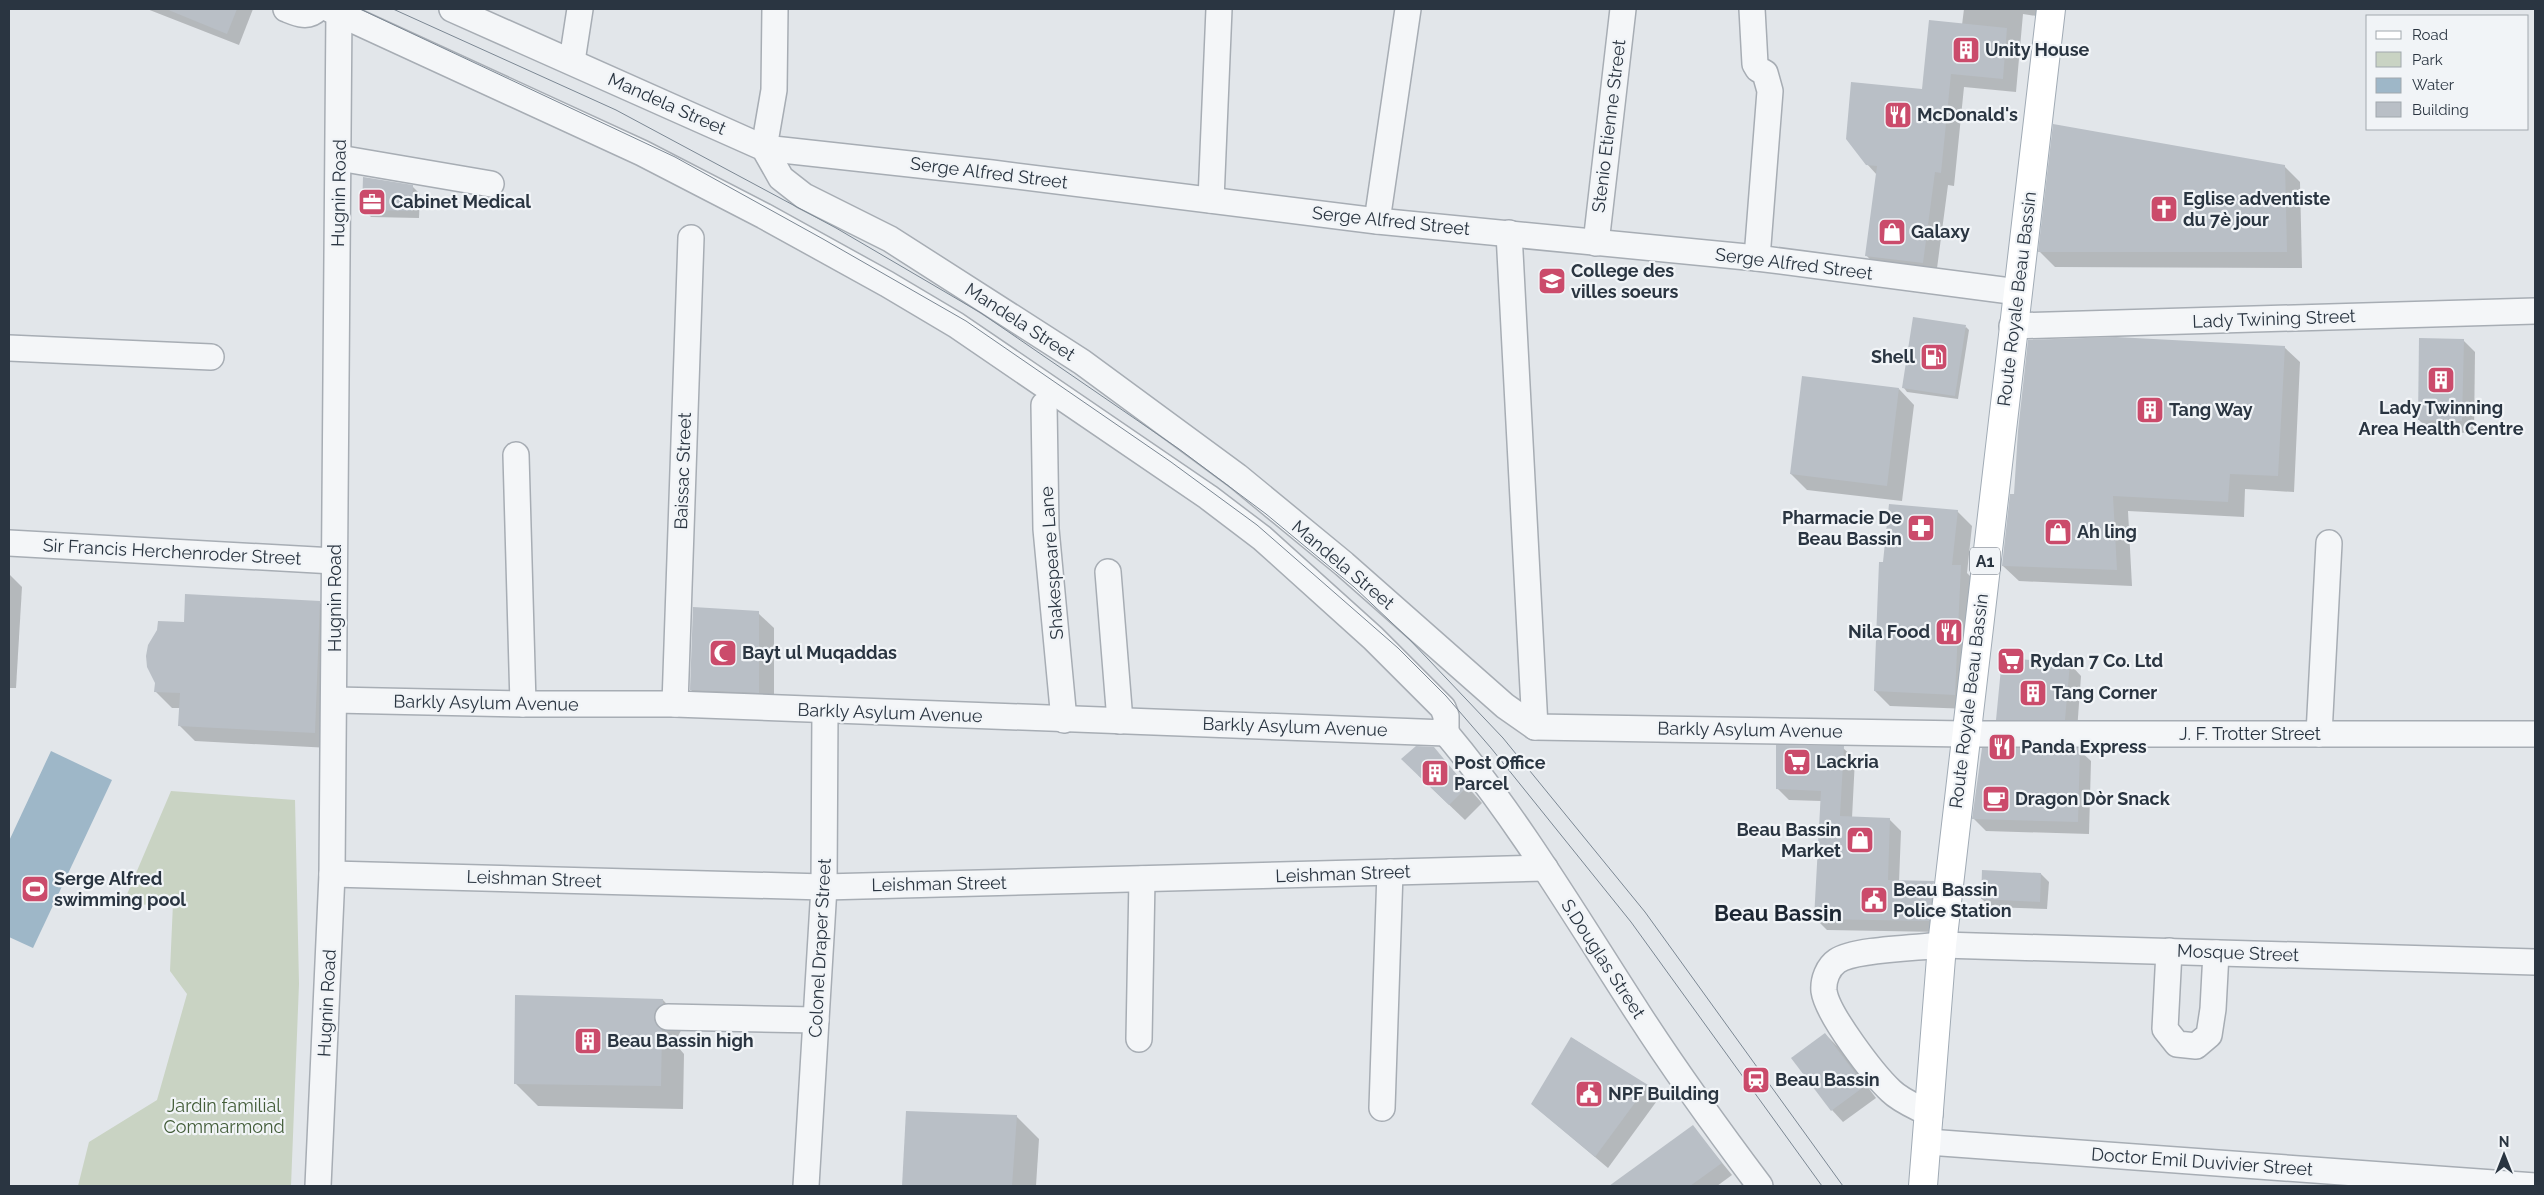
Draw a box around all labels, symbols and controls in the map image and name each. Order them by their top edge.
legend [2366,15,2529,130]
text: Road [2412,26,2448,44]
building icon: Unity House [1951,35,1981,65]
street label: Stenio Etienne Street [1587,38,1630,214]
place label: Unity House [1985,39,2090,60]
text: Park [2412,51,2443,69]
street label: Mandela Street [605,68,729,139]
text: Water [2412,76,2455,94]
restaurant icon: McDonald's [1883,100,1913,130]
text: Building [2412,101,2469,119]
place label: McDonald's [1917,104,2018,125]
street label: Hugnin Road [327,139,350,247]
street label: Serge Alfred Street [909,152,1069,193]
office icon: Cabinet Medical [357,187,387,217]
place label: Eglise adventiste du 7è jour [2183,188,2331,230]
street label: Route Royale Beau Bassin [1993,190,2040,408]
place label: Cabinet Medical [391,191,531,212]
church icon: Eglise adventiste du 7è jour [2149,194,2179,224]
street label: Serge Alfred Street [1311,202,1471,239]
shop icon: Galaxy [1877,217,1907,247]
place label: Galaxy [1911,221,1970,242]
street label: Serge Alfred Street [1714,243,1874,284]
place label: College des villes soeurs [1571,260,1679,302]
school or university icon: College des villes soeurs [1537,266,1567,296]
street label: Mandela Street [961,278,1079,365]
street label: Lady Twining Street [2192,305,2356,332]
fuel station icon: Shell [1919,342,1949,372]
place label: Shell [1871,346,1915,367]
building icon: Lady Twinning Area Health Centre [2426,365,2456,395]
building icon: Tang Way [2135,395,2165,425]
place label: Lady Twinning Area Health Centre [2359,397,2524,439]
place label: Tang Way [2169,399,2253,420]
street label: Baissac Street [670,412,695,530]
street label: Shakespeare Lane [1036,485,1067,640]
place label: Pharmacie De Beau Bassin [1782,507,1902,549]
pharmacy icon: Pharmacie De Beau Bassin [1906,513,1936,543]
street label: Mandela Street [1288,516,1399,613]
shop icon: Ah ling [2043,517,2073,547]
place label: Ah ling [2077,521,2137,542]
street label: Sir Francis Herchenroder Street [42,534,302,569]
street label: Hugnin Road [324,544,345,652]
road number: A1 [1970,548,2000,574]
street label: Route Royale Beau Bassin [1945,592,1992,810]
restaurant icon: Nila Food [1934,617,1964,647]
place label: Nila Food [1848,621,1930,642]
mosque icon: Bayt ul Muqaddas [708,638,738,668]
place label: Bayt ul Muqaddas [742,642,897,663]
supermarket icon: Rydan 7 Co. Ltd [1996,646,2026,676]
place label: Rydan 7 Co. Ltd [2030,650,2163,671]
building icon: Tang Corner [2018,678,2048,708]
place label: Tang Corner [2052,682,2157,703]
street label: Barkly Asylum Avenue [393,690,579,715]
street label: Barkly Asylum Avenue [797,699,983,726]
street label: Barkly Asylum Avenue [1202,713,1388,740]
street label: Barkly Asylum Avenue [1657,717,1843,742]
street label: J. F. Trotter Street [2179,723,2321,744]
restaurant icon: Panda Express [1987,732,2017,762]
place label: Panda Express [2021,736,2147,757]
supermarket icon: Lackria [1782,747,1812,777]
place label: Lackria [1816,751,1879,772]
place label: Post Office Parcel [1454,752,1546,794]
building icon: Post Office Parcel [1420,758,1450,788]
cafe icon: Dragon Dòr Snack [1981,784,2011,814]
place label: Dragon Dòr Snack [2015,788,2171,809]
place label: Beau Bassin Market [1736,819,1841,861]
shop icon: Beau Bassin Market [1845,825,1875,855]
street label: Colonel Draper Street [804,858,835,1038]
street label: Leishman Street [1275,861,1411,886]
street label: Leishman Street [466,866,602,891]
place label: Serge Alfred swimming pool [54,868,186,910]
street label: Leishman Street [871,872,1007,895]
sports icon: Serge Alfred swimming pool [20,874,50,904]
place label: Beau Bassin Police Station [1893,879,2012,921]
public building icon: Beau Bassin Police Station [1859,885,1889,915]
street label: S.Douglas Street [1557,895,1650,1022]
district label: Beau Bassin [1714,900,1842,926]
street label: Mosque Street [2177,940,2299,965]
street label: Hugnin Road [313,949,340,1057]
building icon: Beau Bassin high [573,1026,603,1056]
place label: Beau Bassin high [607,1030,754,1051]
station icon: Beau Bassin [1741,1065,1771,1095]
place label: Beau Bassin [1775,1069,1880,1090]
public building icon: NPF Building [1574,1079,1604,1109]
place label: NPF Building [1608,1083,1719,1104]
park label: Jardin familial Commarmond [163,1095,285,1137]
north arrow [2479,1130,2529,1180]
text: N [2499,1134,2509,1150]
street label: Doctor Emil Duvivier Street [2090,1143,2314,1180]

